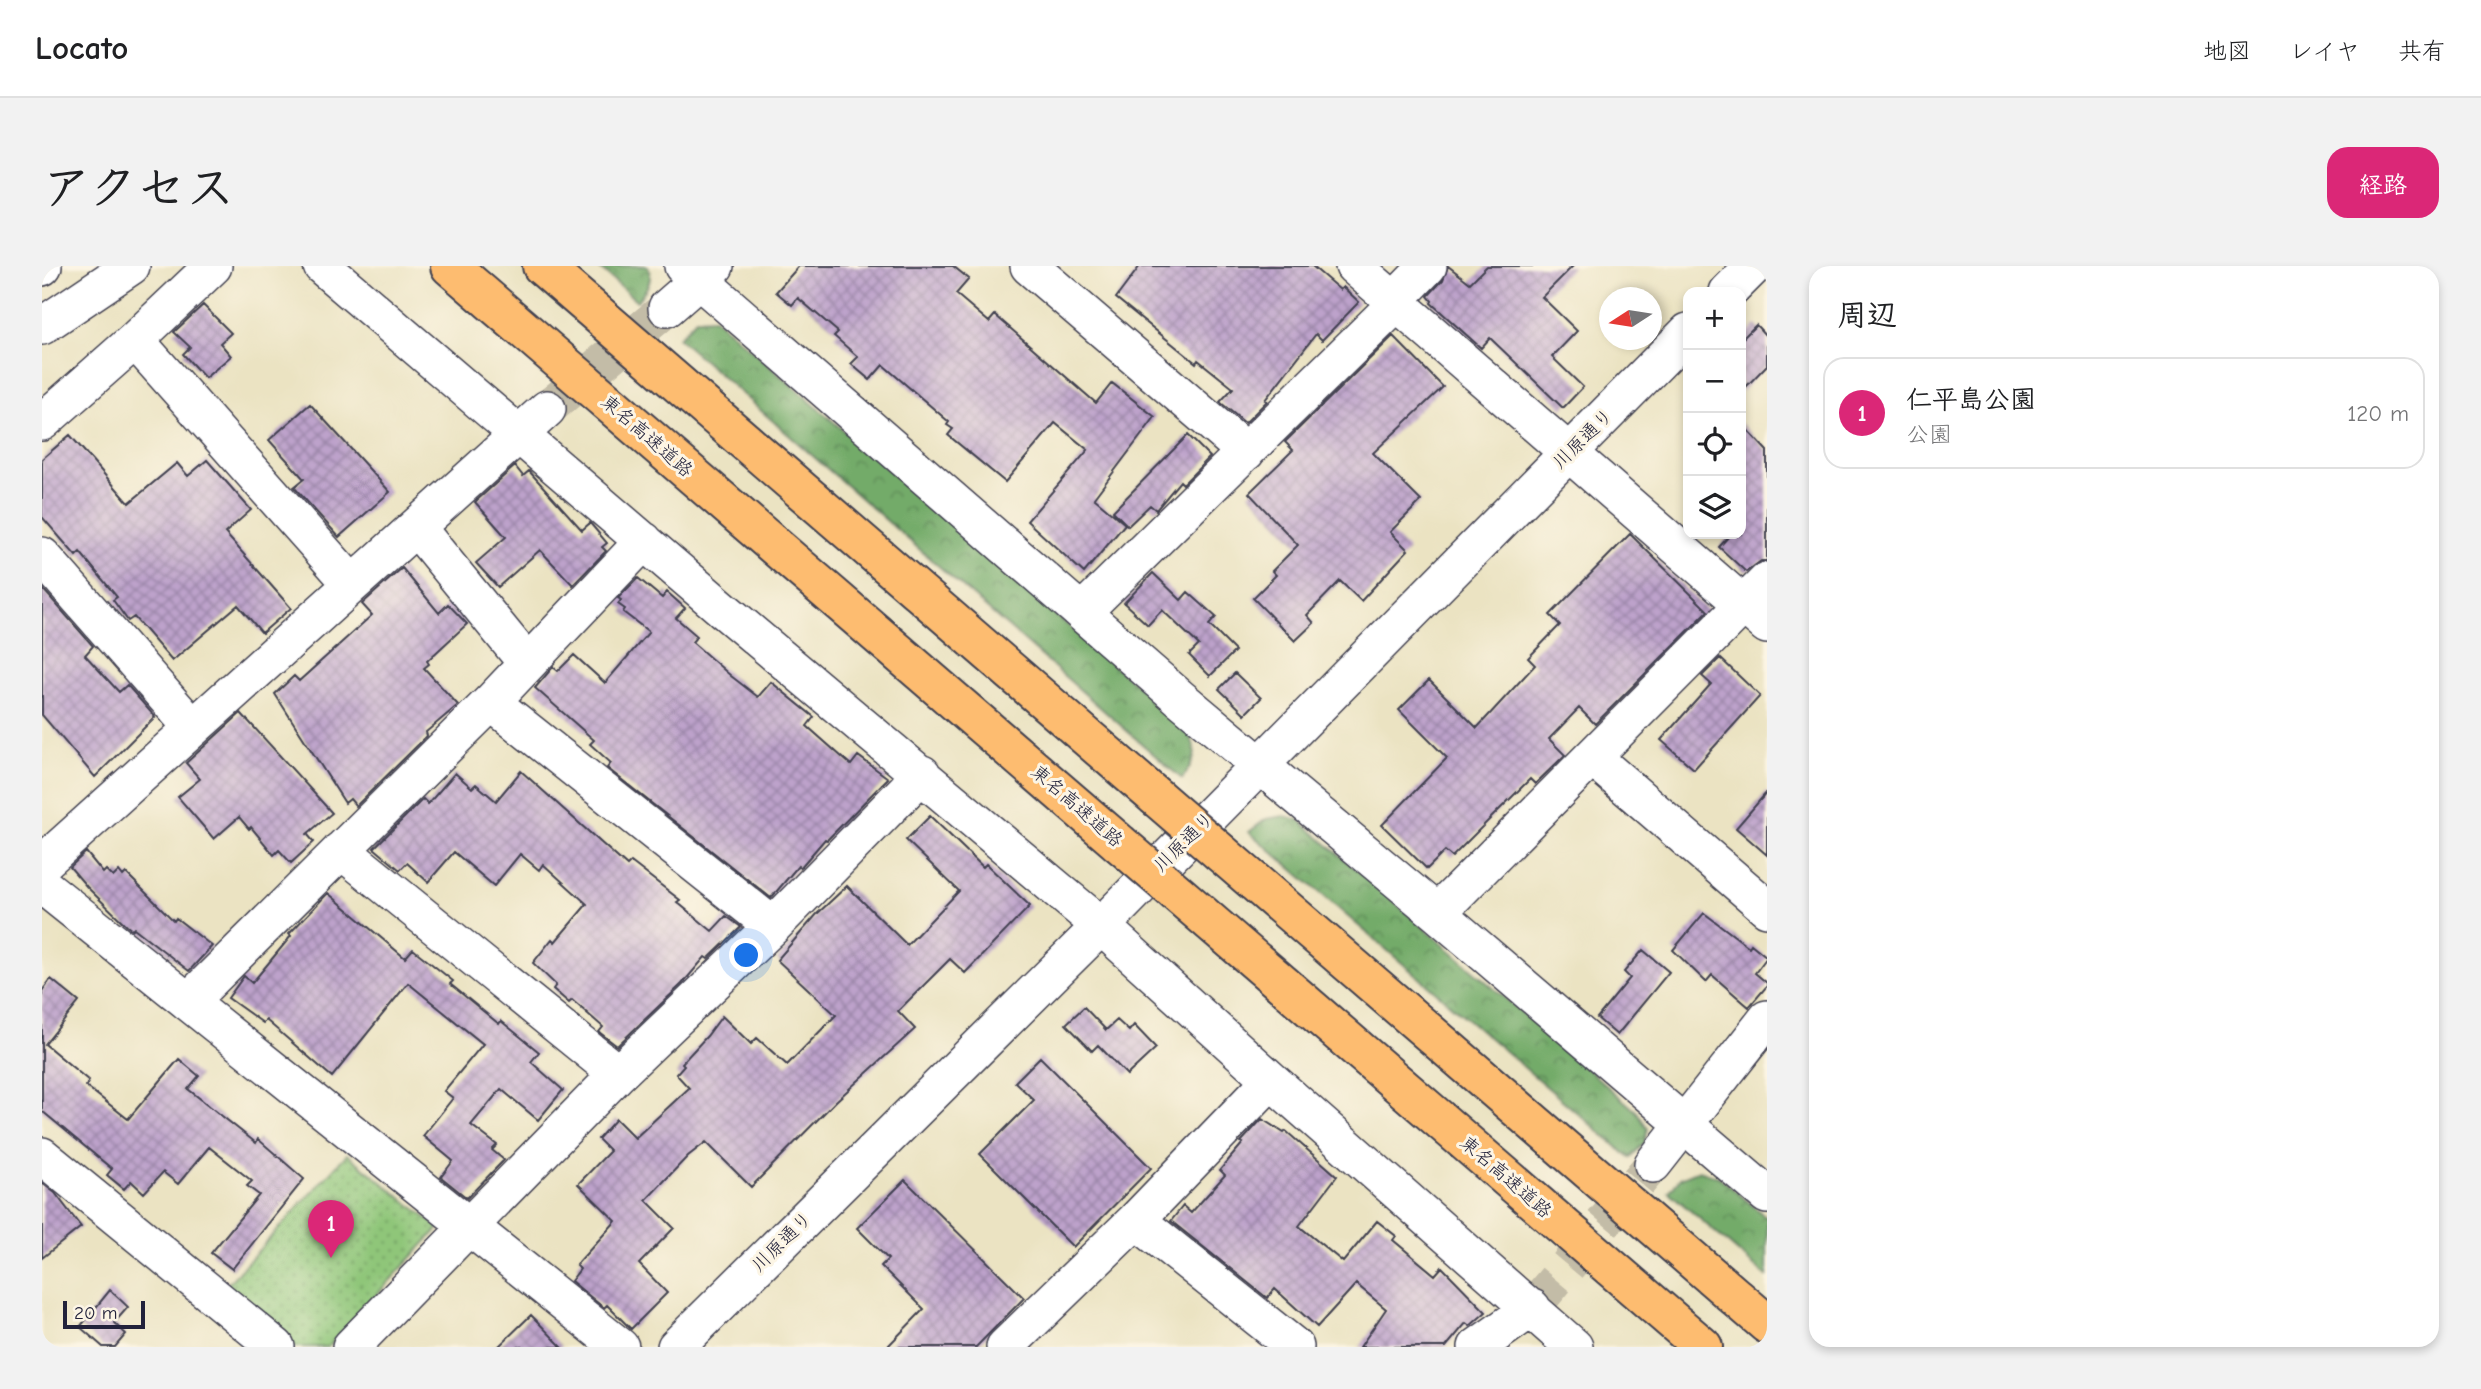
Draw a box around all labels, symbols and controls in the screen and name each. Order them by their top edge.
text: Locato [35,29,128,67]
text: 地図 [2203,37,2251,65]
text: レイヤ [2289,37,2360,65]
text: 共有 [2398,37,2446,65]
button: 経路 [2327,147,2439,218]
text: アクセス [42,160,235,216]
north arrow [1599,287,1662,350]
map controls [1683,287,1746,539]
button: + [1683,287,1746,350]
text: 周辺 [1837,298,1897,333]
button: − [1683,350,1746,413]
text: 仁平島公園 [1906,385,2036,415]
street label: 東名高速道路 [597,390,697,482]
text: 1 [1857,400,1867,427]
text: 120 m [2347,400,2409,427]
street label: 川原通り [1548,404,1618,474]
button: locate [1683,413,1746,476]
text: 公園 [1906,421,1952,448]
button: layers [1683,476,1746,539]
street label: 東名高速道路 [1027,760,1127,852]
street label: 川原通り [1149,807,1219,877]
your location [729,938,763,972]
street label: 東名高速道路 [1456,1131,1556,1223]
pin: 1 [308,1200,354,1258]
street label: 川原通り [747,1207,817,1277]
scale bar [63,1298,145,1330]
text: 20 m [74,1302,118,1324]

